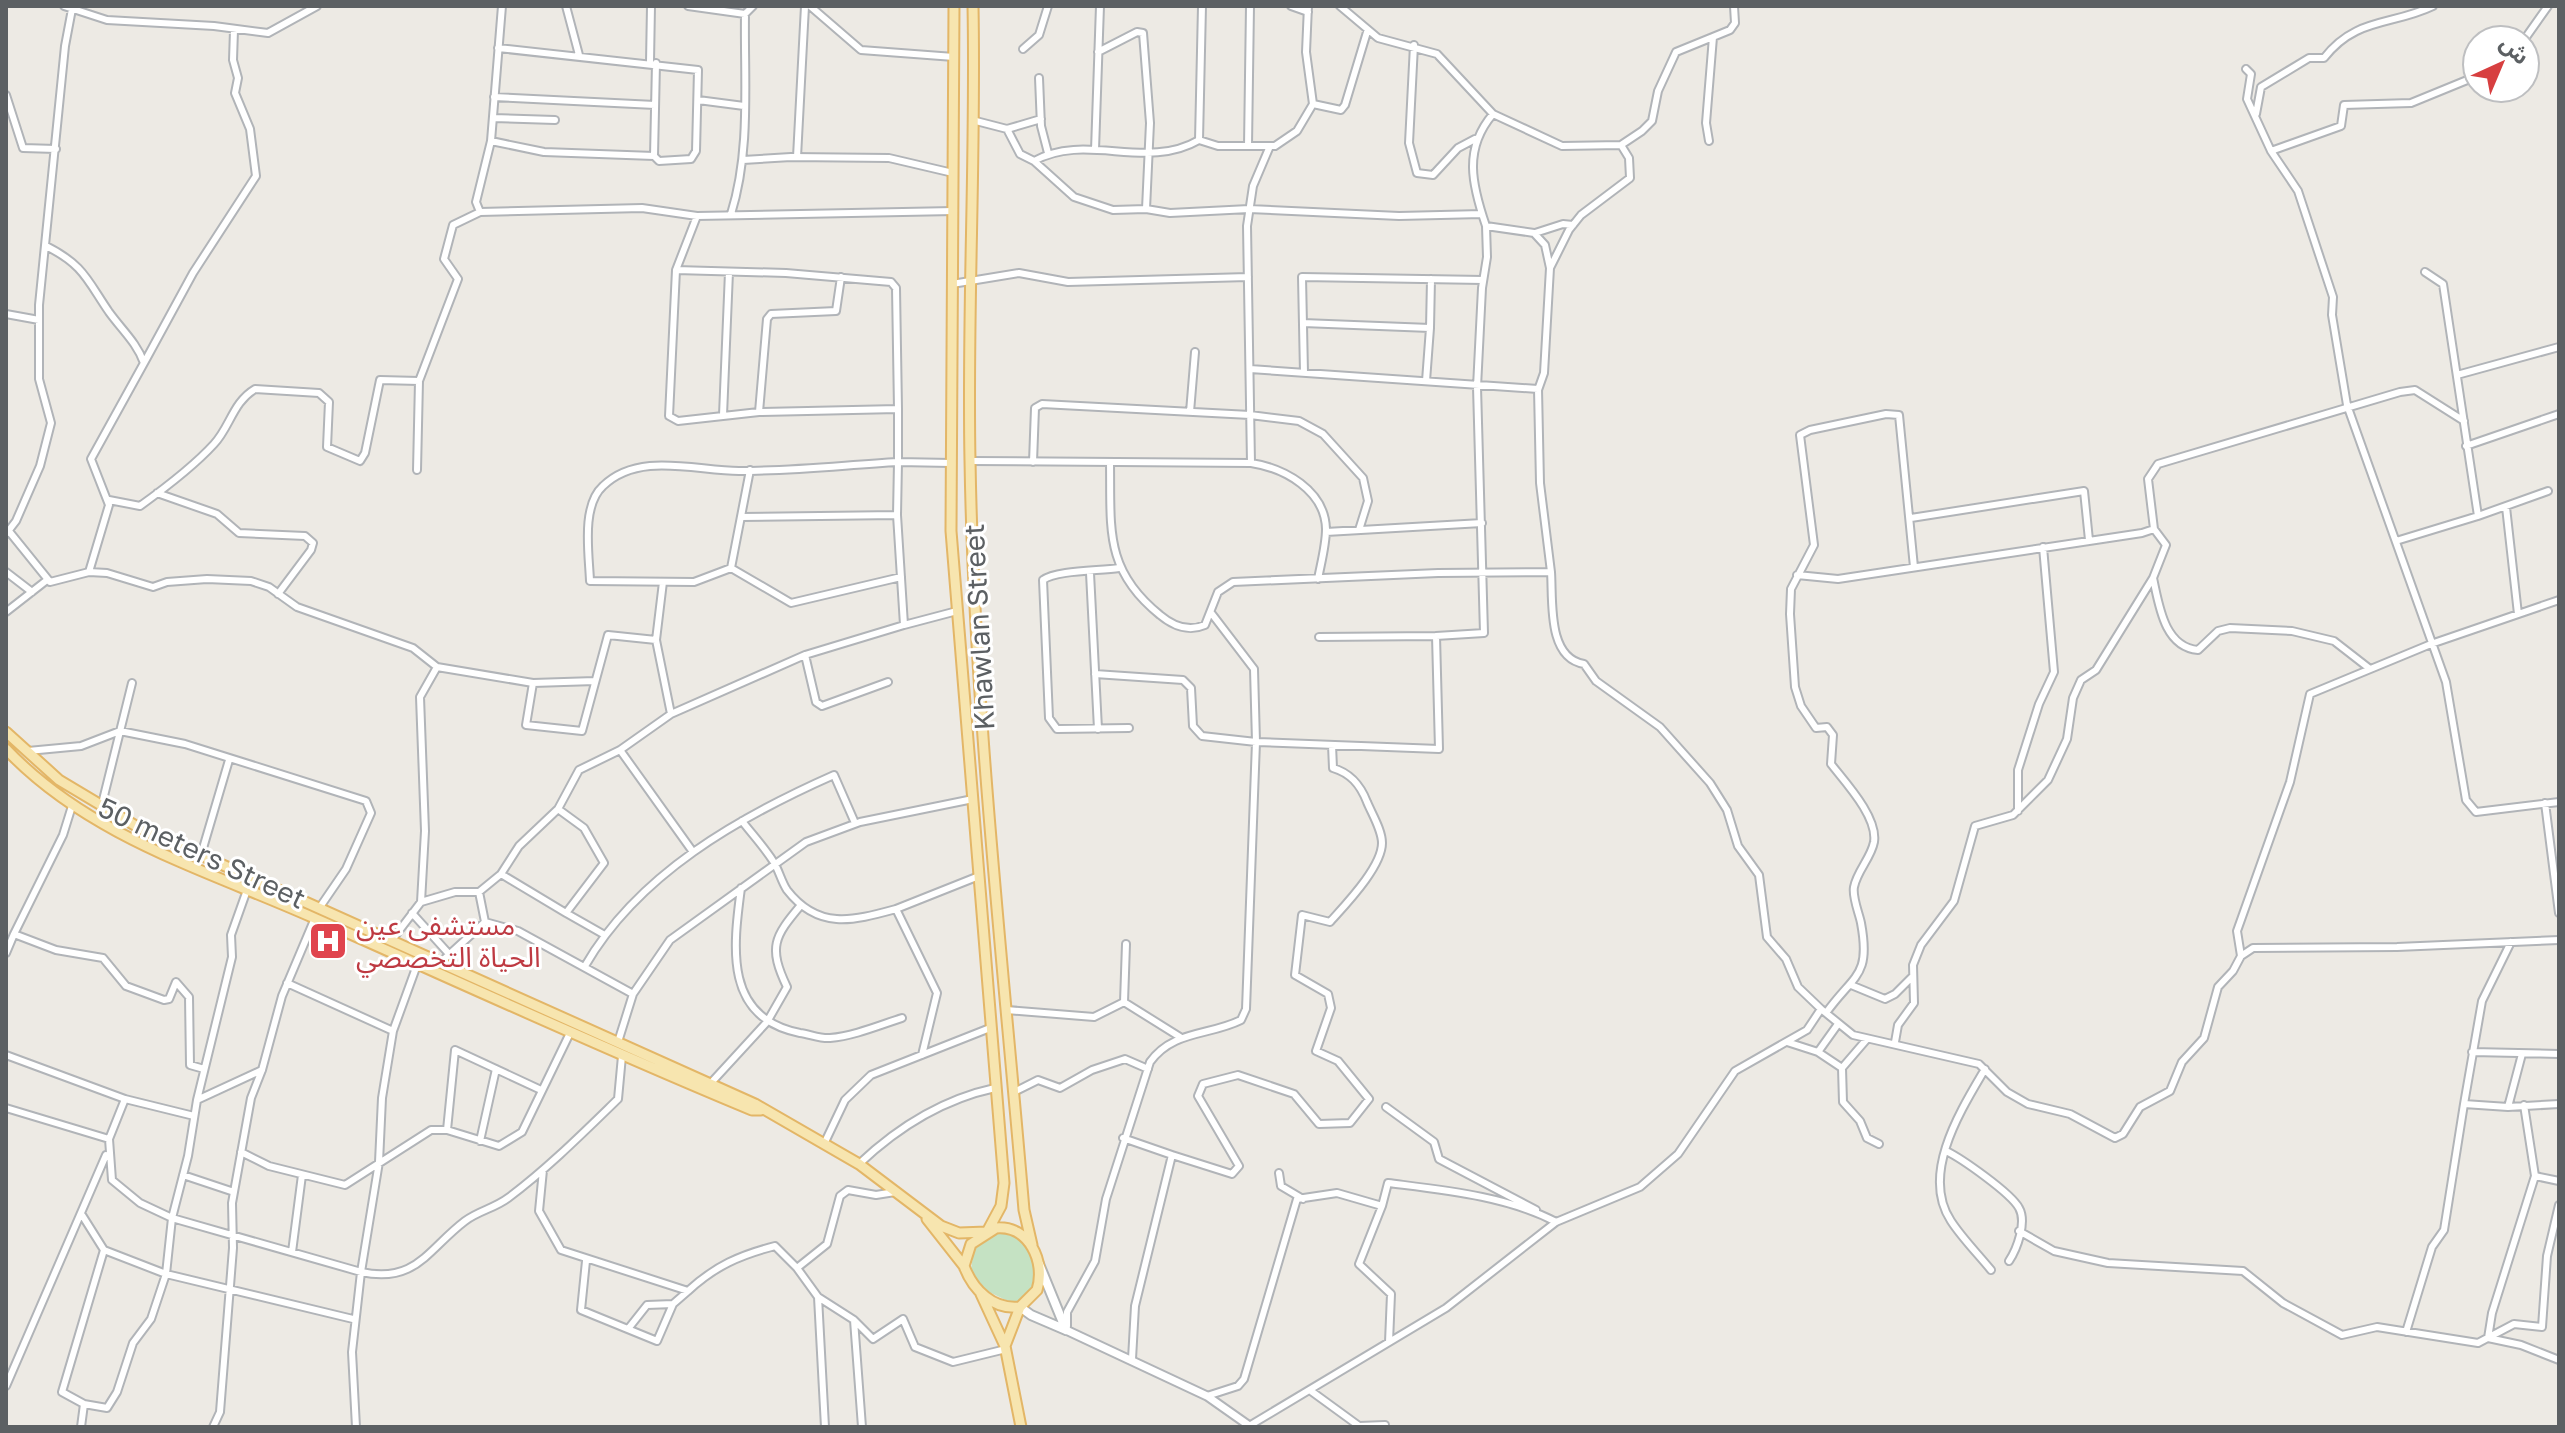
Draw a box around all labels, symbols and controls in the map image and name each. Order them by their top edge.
north arrow [2461,24,2541,104]
text: ش [2495,29,2535,69]
street label: Khawlan Street [957,523,1000,731]
street label: 50 meters Street [93,790,311,915]
place label: مستشفى عين الحياة التخصصي [356,908,541,978]
hospital icon: مستشفى عين الحياة التخصصي [307,920,349,962]

